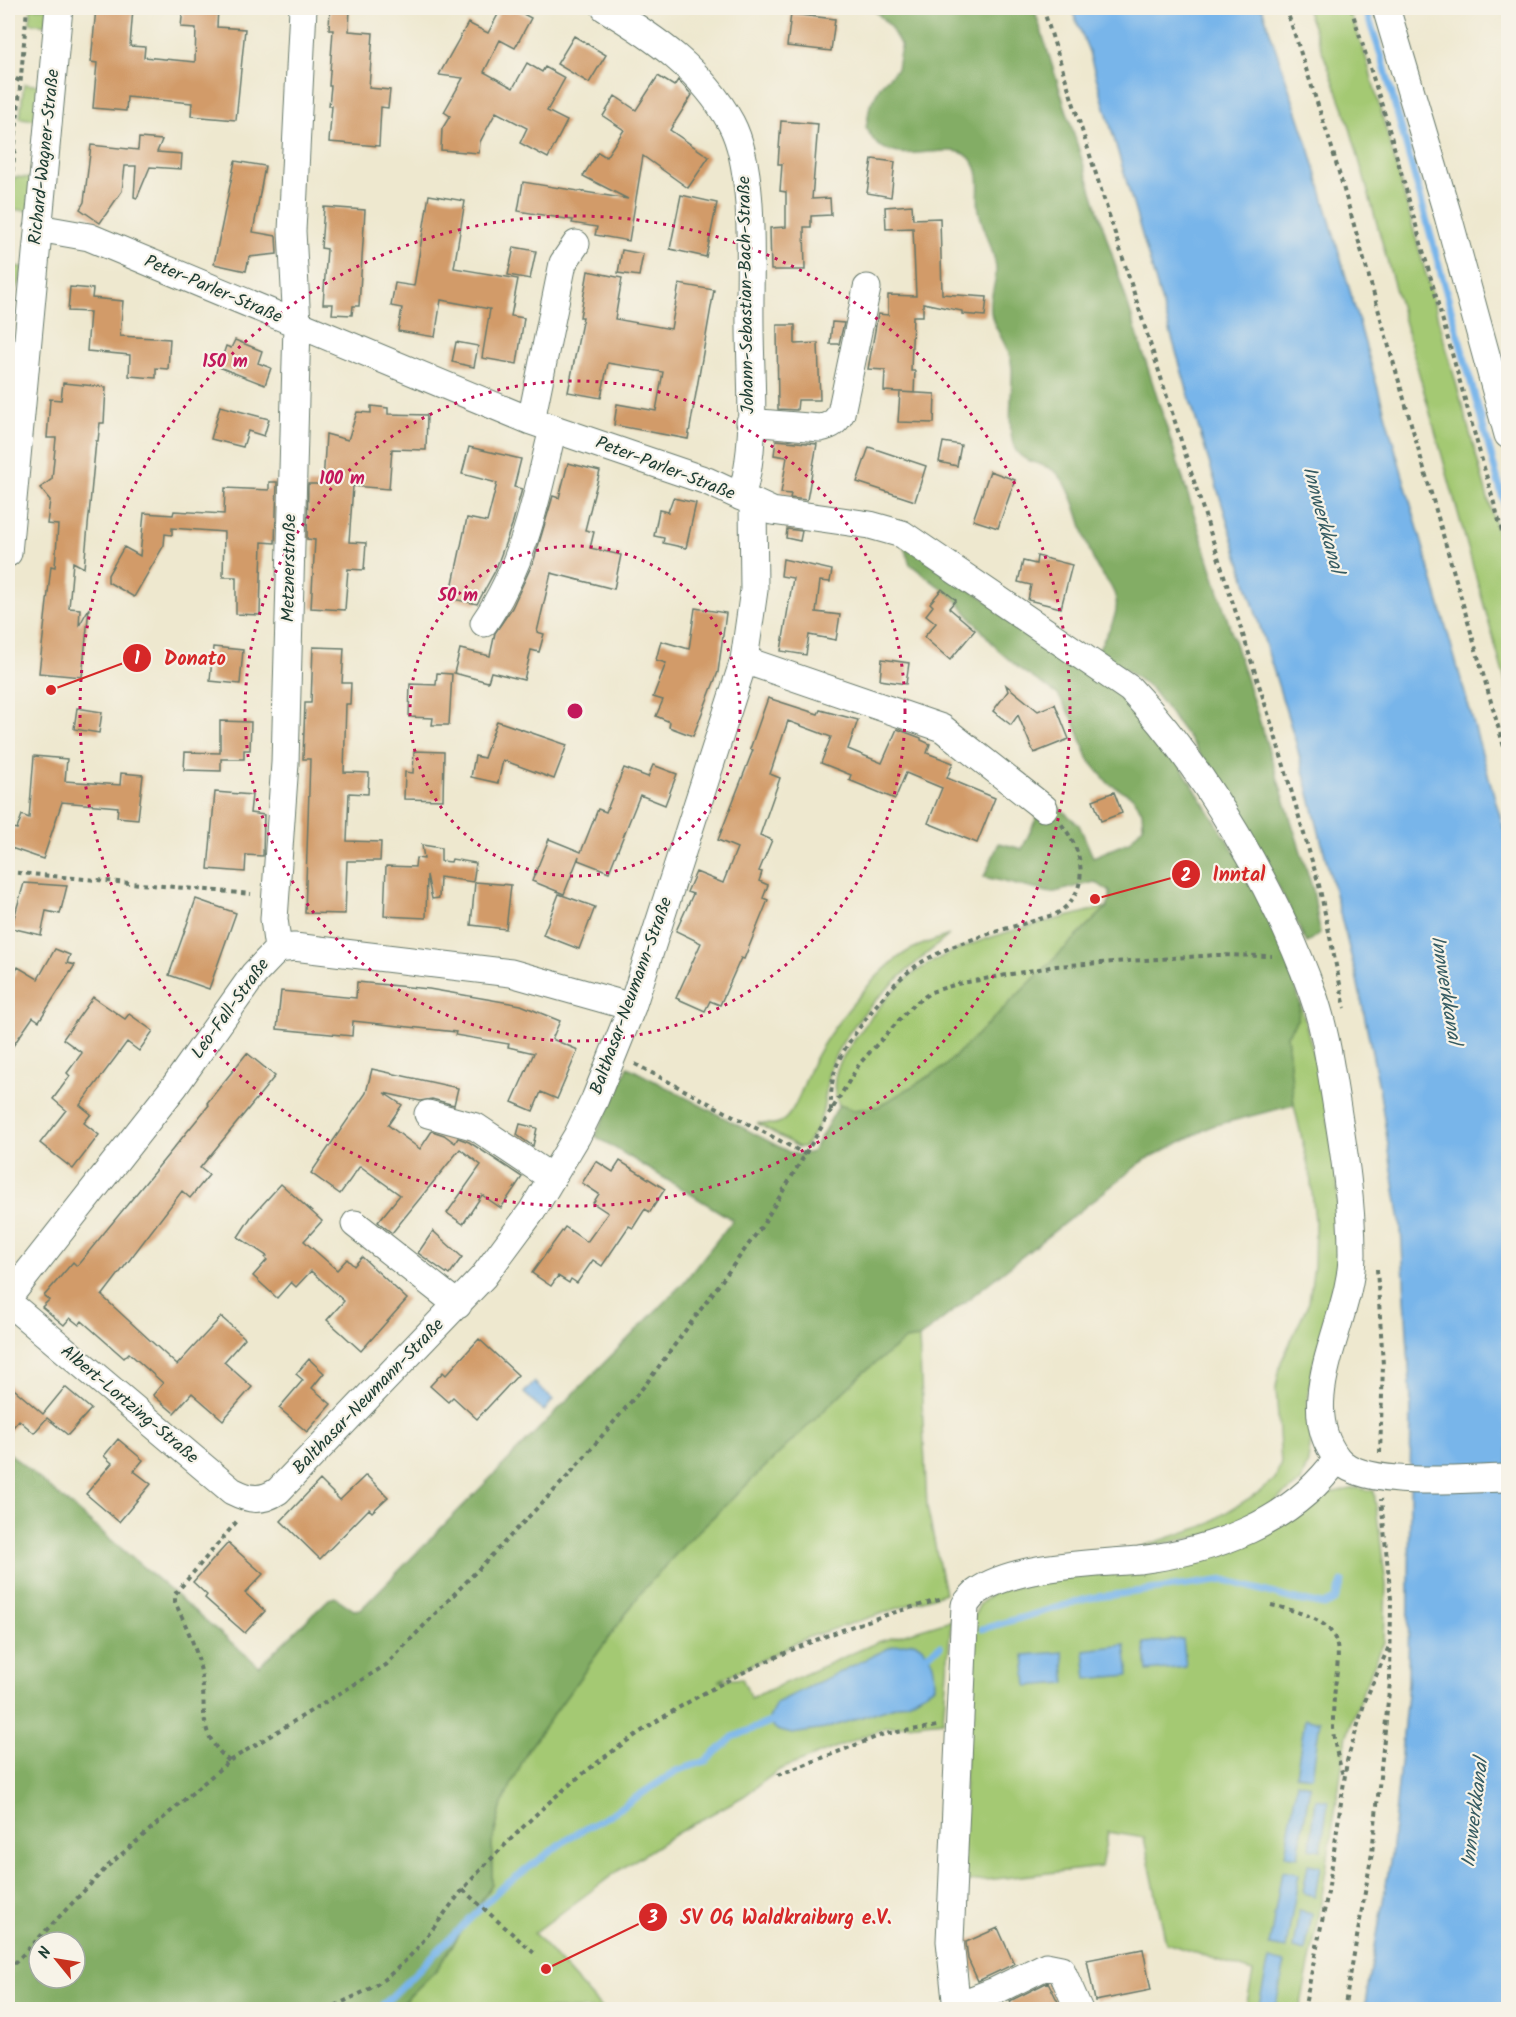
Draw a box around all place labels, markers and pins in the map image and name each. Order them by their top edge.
callout: Donato [122,639,238,677]
centre of rings [565,701,585,721]
callout: Inntal [1171,855,1278,893]
callout: SV OG Waldkraiburg e.V. [638,1898,904,1936]

